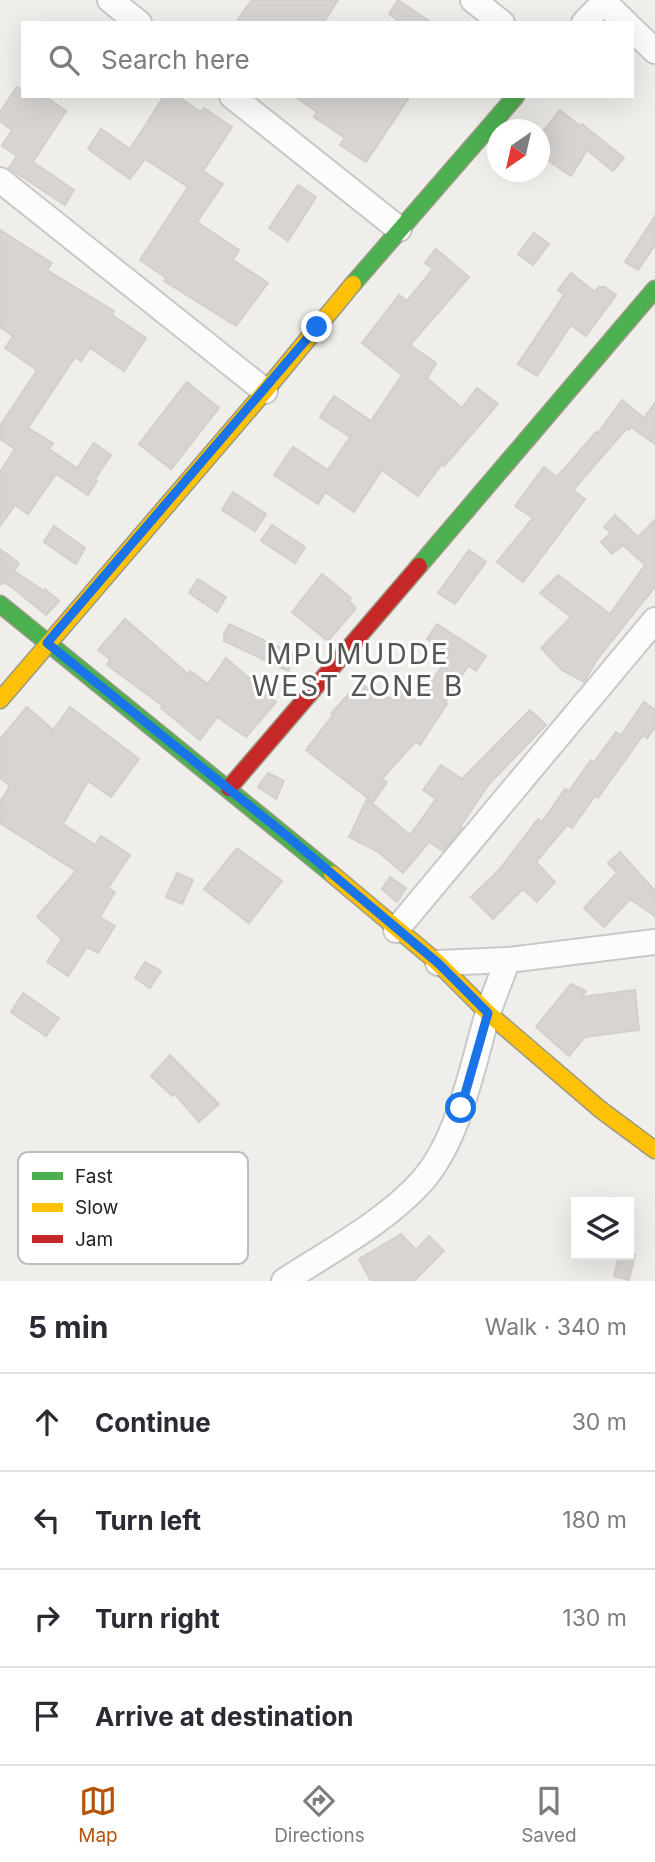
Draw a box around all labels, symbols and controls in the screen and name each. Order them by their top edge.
search box [21,21,634,98]
icon: search [45,41,83,79]
text: Search here [101,44,250,75]
north arrow [487,119,550,182]
route end [301,311,332,342]
district label: MPUMUDDE WEST ZONE B [252,637,464,703]
route start [445,1092,476,1123]
legend [18,1152,248,1264]
text: Fast [75,1165,113,1188]
text: Slow [75,1196,118,1219]
map controls [571,1197,634,1260]
button: layers [571,1197,634,1260]
text: Jam [75,1228,113,1251]
text: 5 min [28,1309,108,1345]
text: Walk · 340 m [485,1313,627,1341]
icon: ahead [28,1403,66,1441]
text: Continue [95,1407,211,1438]
text: 30 m [572,1408,627,1436]
icon: left [28,1501,66,1539]
text: Turn left [95,1505,201,1536]
text: 180 m [562,1506,627,1534]
icon: right [28,1599,66,1637]
text: Turn right [95,1603,220,1634]
text: 130 m [562,1604,627,1632]
icon: arrive [28,1697,66,1735]
text: Arrive at destination [95,1701,354,1732]
tab: Map [78,1782,118,1847]
tab: Directions [274,1782,365,1847]
tab: Saved [521,1782,577,1847]

